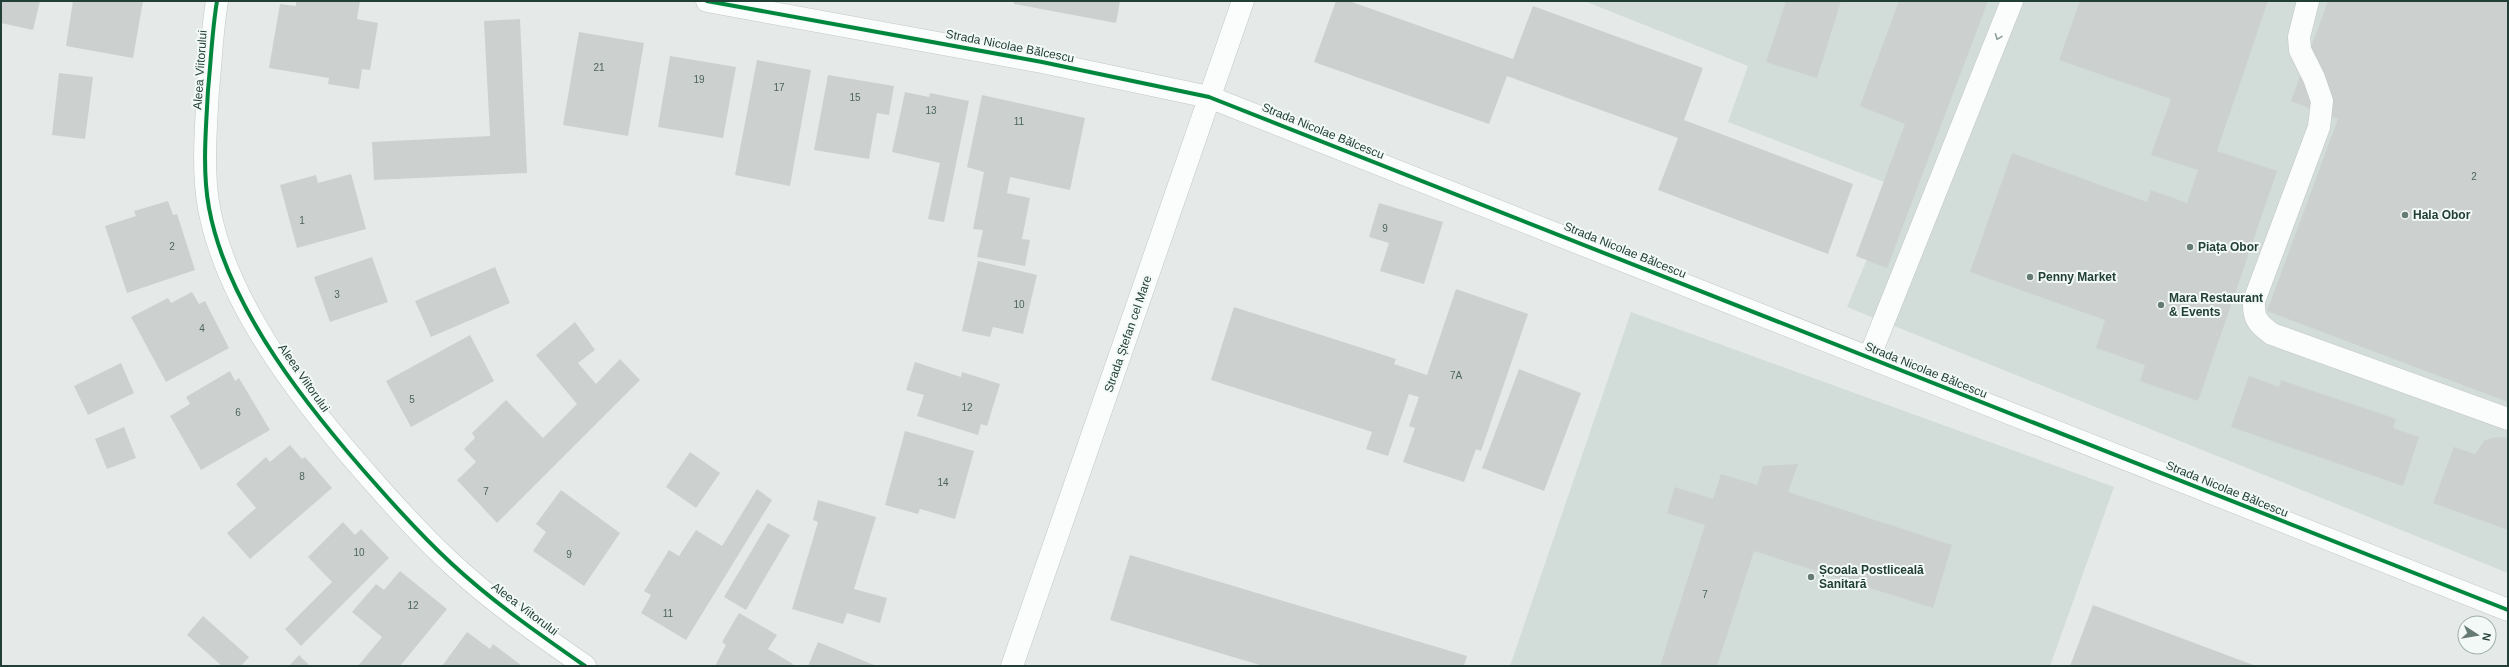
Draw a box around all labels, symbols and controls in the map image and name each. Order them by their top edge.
street label: Strada Nicolae Bălcescu [944,27,1076,65]
street label: Aleea Viitorului [190,30,210,110]
one-way arrow [1994,34,2002,41]
house number: 21 [593,62,605,73]
house number: 19 [693,74,705,85]
house number: 17 [773,82,785,93]
house number: 15 [849,92,861,103]
street label: Strada Nicolae Bălcescu [1260,100,1386,162]
house number: 13 [925,105,937,116]
house number: 11 [1014,116,1025,127]
house number: 2 [2471,171,2477,182]
place label: Hala Obor [2413,208,2471,222]
marker: Hala Obor [2400,210,2410,220]
house number: 1 [299,215,305,226]
street label: Strada Nicolae Bălcescu [1562,219,1688,281]
house number: 9 [1382,223,1388,234]
place label: Piața Obor [2198,240,2259,254]
house number: 2 [169,241,175,252]
marker: Piața Obor [2185,242,2195,252]
place label: Penny Market [2038,270,2116,284]
marker: Penny Market [2025,272,2035,282]
street label: Strada Ștefan cel Mare [1101,273,1155,394]
house number: 3 [334,289,340,300]
place label: Mara Restaurant & Events [2169,291,2263,319]
house number: 10 [1013,299,1025,310]
marker: Mara Restaurant & Events [2156,300,2166,310]
house number: 4 [199,323,205,334]
street label: Strada Nicolae Bălcescu [1863,339,1989,401]
street label: Aleea Viitorului [275,341,333,415]
house number: 7A [1450,370,1462,381]
house number: 5 [409,394,415,405]
house number: 12 [961,402,973,413]
house number: 6 [235,407,241,418]
street label: Strada Nicolae Bălcescu [2164,458,2290,520]
house number: 8 [299,471,305,482]
house number: 14 [937,477,949,488]
house number: 7 [483,486,489,497]
house number: 10 [353,547,365,558]
house number: 9 [566,549,572,560]
place label: Școala Postliceală Sanitară [1819,563,1924,591]
marker: Școala Postliceală Sanitară [1806,572,1816,582]
street label: Aleea Viitorului [489,579,561,639]
house number: 7 [1702,589,1708,600]
house number: 12 [407,600,419,611]
house number: 11 [663,608,674,619]
north arrow [2457,615,2497,655]
text: N [2480,632,2493,642]

